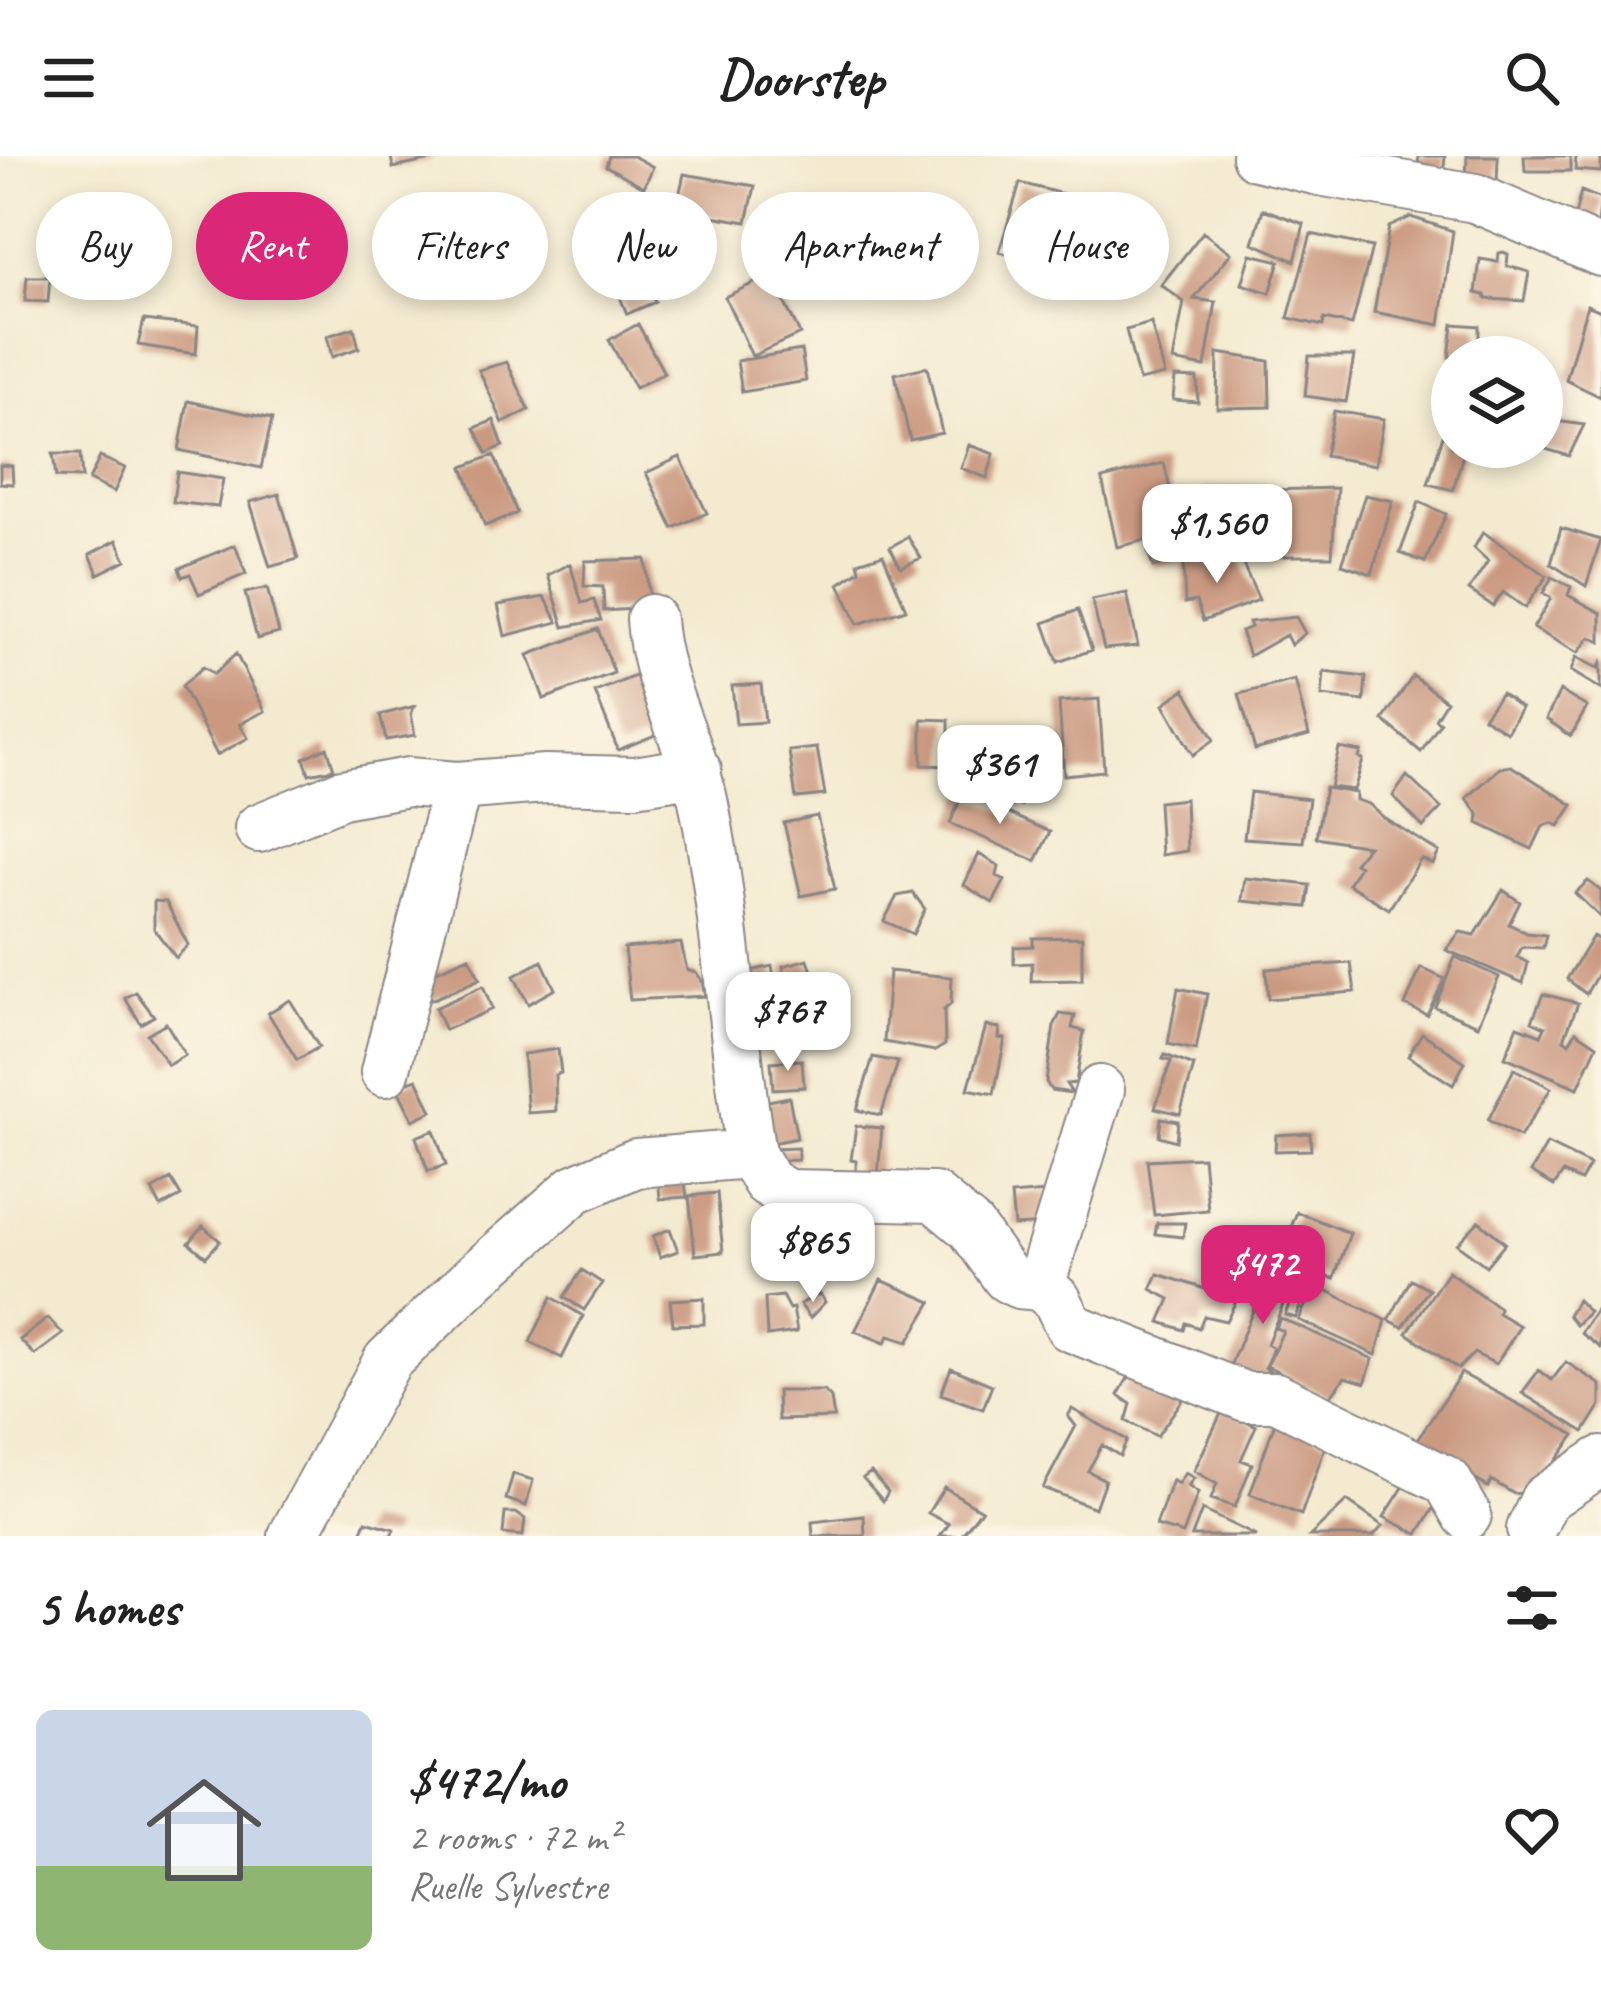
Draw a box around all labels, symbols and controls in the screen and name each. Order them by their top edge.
text: Doorstep [718,44,884,112]
icon: menu [36,45,102,111]
icon: search [1499,45,1565,111]
chip: Buy [36,192,172,300]
chip: Rent [196,192,348,300]
chip: Filters [372,192,548,300]
chip: New [572,192,717,300]
chip: Apartment [741,192,979,300]
chip: House [1003,192,1169,300]
map controls [1431,336,1563,468]
button: layers [1431,336,1563,468]
pin: $1,560 [1119,484,1315,586]
text: $1,560 [1169,498,1265,547]
pin: $361 [929,725,1071,827]
text: $361 [964,739,1036,788]
pin: $767 [717,972,859,1074]
text: $767 [753,986,823,1035]
pin: $865 [742,1203,884,1305]
text: $865 [778,1217,848,1266]
pin: $472 [1192,1225,1334,1327]
text: $472 [1228,1239,1298,1288]
icon: filters [1499,1575,1565,1641]
text: 5 homes [36,1576,179,1640]
text: $472/mo [408,1749,565,1813]
icon: home [132,1758,276,1902]
icon: heart [1499,1797,1565,1863]
text: 2 rooms · 72 m² [408,1813,619,1862]
text: Ruelle Sylvestre [408,1862,608,1911]

